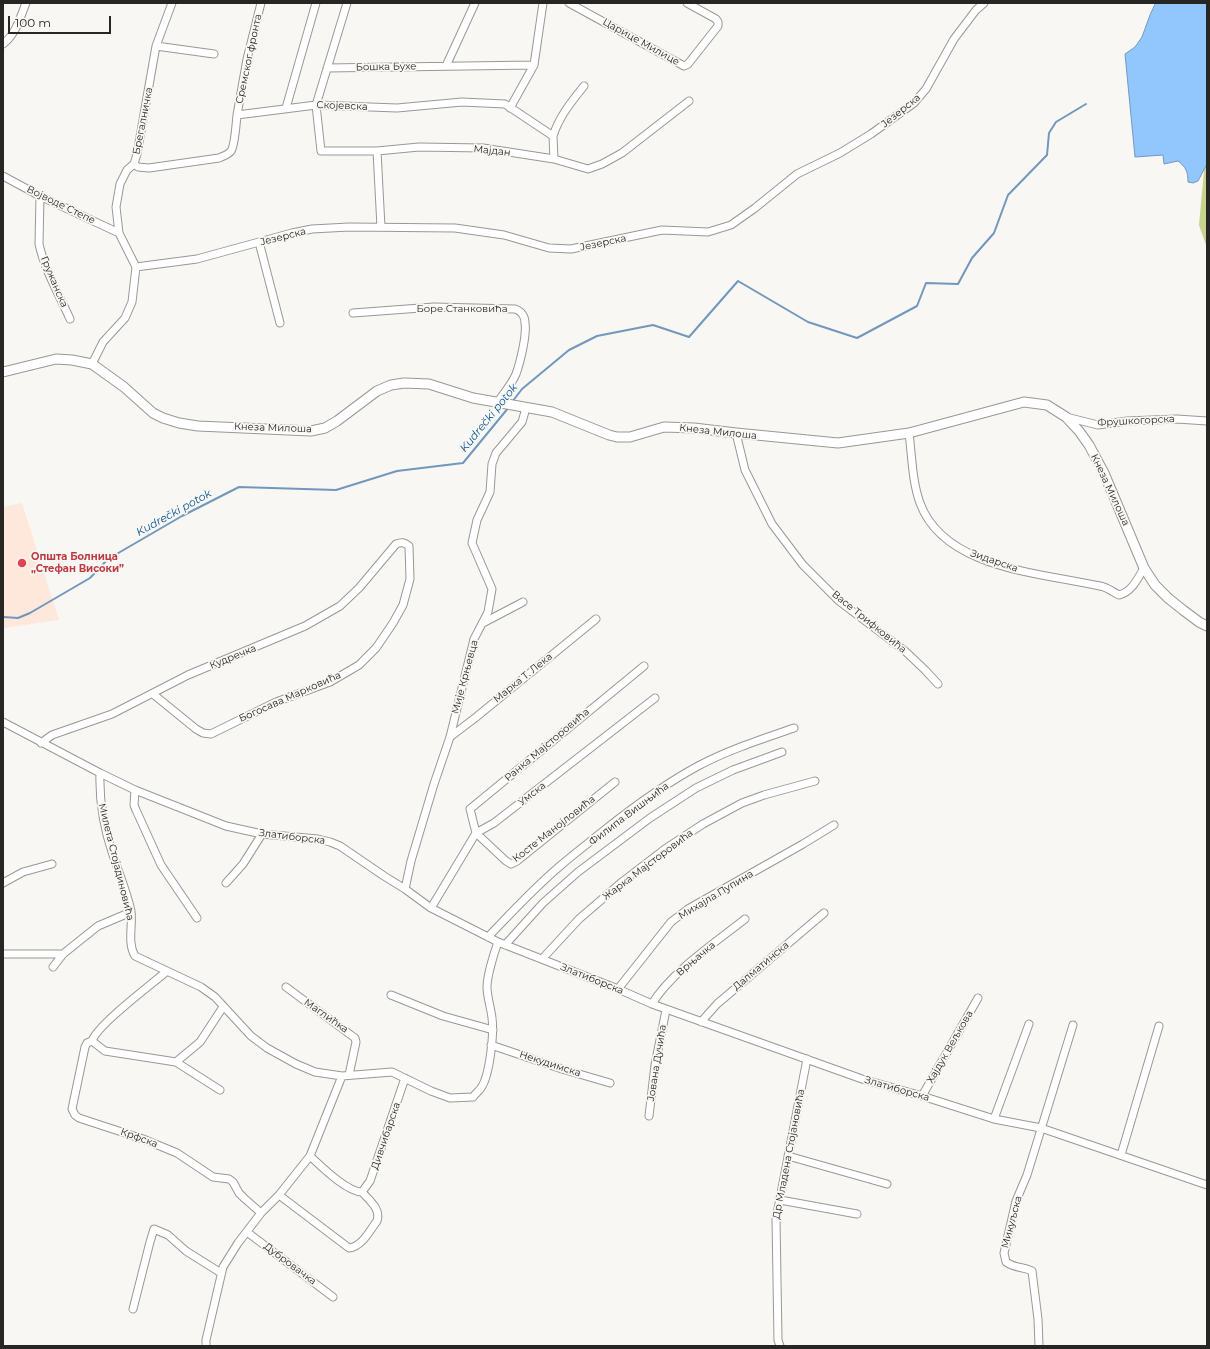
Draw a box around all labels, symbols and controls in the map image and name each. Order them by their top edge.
scale bar [10,8,113,34]
street label: Сремског фронта [234,13,264,105]
text: 100 m [15,15,51,30]
street label: Царице Милице [600,16,682,68]
street label: Бошка Бухе [355,60,417,74]
street label: Брегалничка [131,86,155,156]
street label: Језерска [879,92,923,130]
street label: Скојевска [316,99,368,113]
street label: Мајдан [473,143,511,159]
street label: Војводе Степе [25,183,97,227]
street label: Језерска [259,225,307,249]
street label: Језерска [579,232,627,254]
street label: Гружанска [38,255,70,309]
street label: Боре Станковића [416,303,508,315]
water label: Kudrečki potok [457,381,521,455]
street label: Фрушкогорска [1097,413,1175,429]
street label: Кнеза Милоша [234,421,312,435]
street label: Кнеза Милоша [679,422,757,442]
street label: Кнеза Милоша [1088,452,1132,528]
water label: Kudrečki potok [134,487,214,539]
street label: Зидарска [969,547,1019,575]
place label: Општа Болница „Стефан Високи” [31,551,124,574]
marker: Општа Болница „Стефан Високи” [16,557,28,569]
street label: Васе Трифковића [829,588,909,656]
street label: Мије Крњевца [449,639,481,715]
street label: Кудречка [208,642,258,672]
street label: Марка Т. Лека [491,651,555,705]
street label: Богосава Марковића [237,669,343,725]
street label: Ранка Мајсторовића [502,706,592,784]
street label: Умска [516,780,548,808]
street label: Филипа Вишњића [587,780,671,848]
street label: Косте Манојловића [510,793,598,865]
street label: Милета Стојадиновића [96,802,136,922]
street label: Златиборска [258,827,326,847]
street label: Жарка Мајсторовића [600,827,696,903]
street label: Михајла Пупина [676,868,756,922]
street label: Врњачка [674,939,718,979]
street label: Далматинска [731,939,791,993]
street label: Златиборска [559,961,625,997]
street label: Маглићка [302,996,350,1036]
street label: Хајдук Вељкова [924,1008,976,1086]
street label: Јована Дучића [645,1024,669,1102]
street label: Некудимска [518,1048,582,1080]
street label: Златиборска [863,1074,931,1104]
street label: Др Младена Стојановића [771,1088,807,1220]
street label: Дивчибарска [369,1101,403,1171]
street label: Крфска [119,1126,159,1150]
street label: Микуљска [999,1194,1025,1250]
street label: Дубровачка [261,1240,319,1288]

